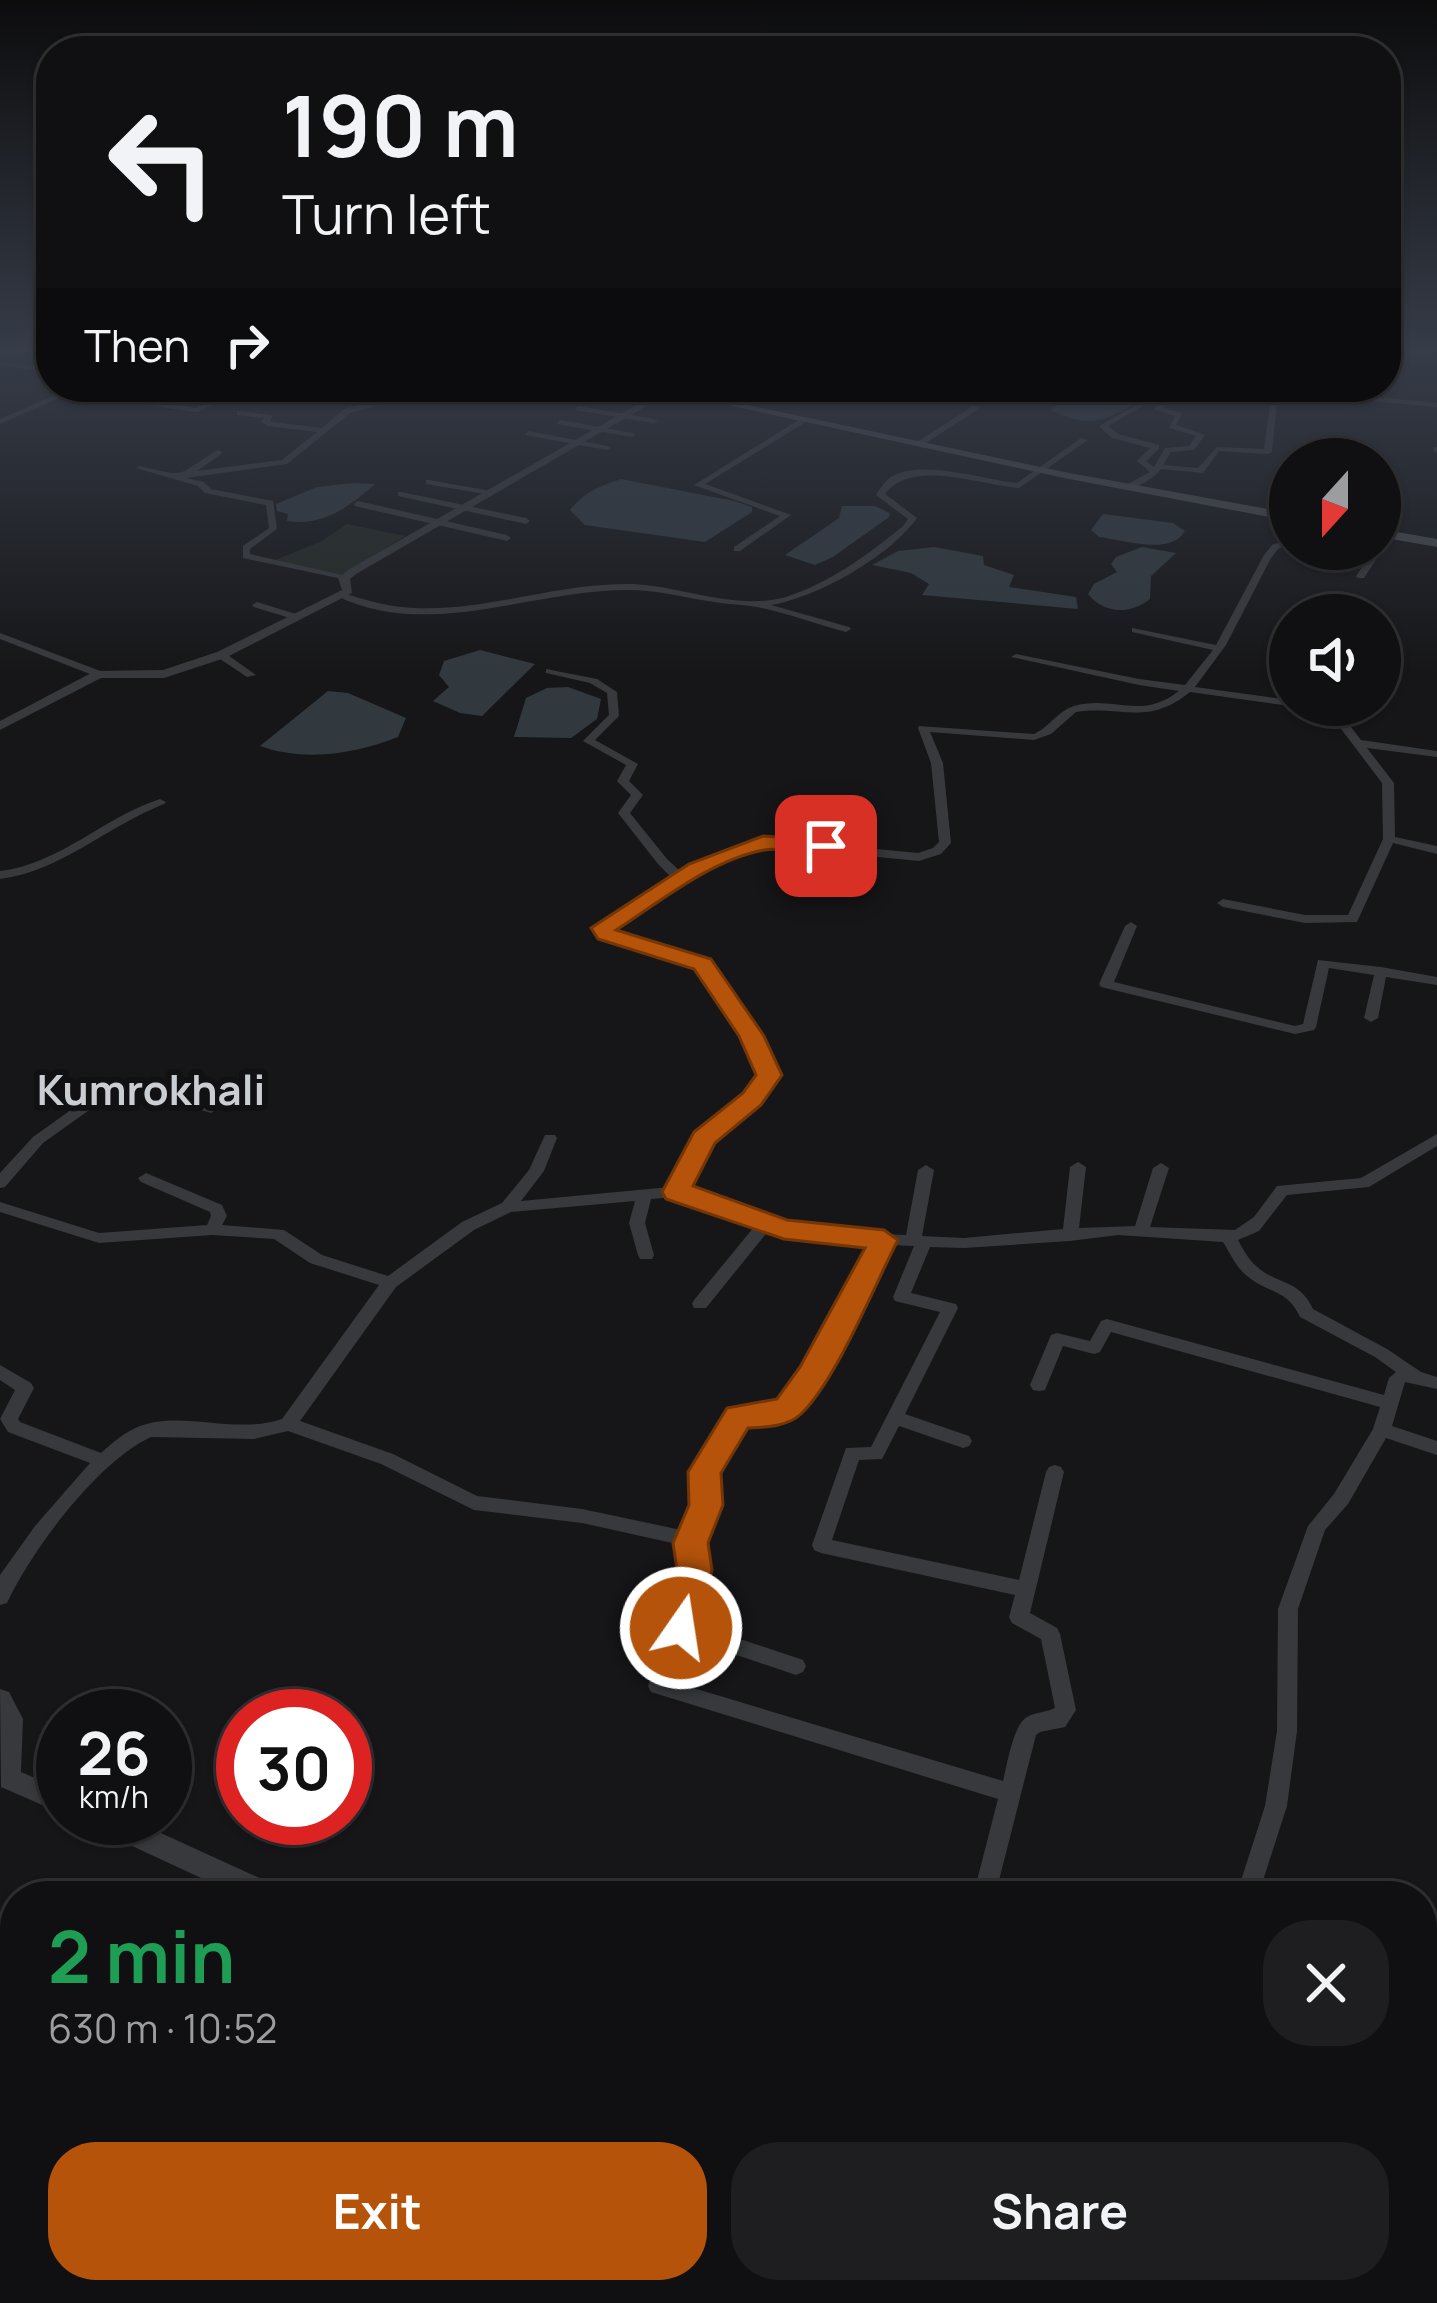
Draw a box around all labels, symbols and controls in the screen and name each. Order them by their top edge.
text: 190 m [282,67,519,182]
icon: left [84,84,240,240]
text: Turn left [282,176,491,250]
icon: right [214,312,280,378]
text: Then [84,314,190,376]
north arrow [1269,438,1401,570]
map controls [1269,438,1401,726]
button: sound [1269,594,1401,726]
pin [775,795,877,897]
icon: arrive [793,813,859,879]
district label: Kumrokhali [37,1060,265,1118]
position arrow [618,1565,744,1691]
speed limit sign: 30 [216,1689,372,1845]
text: 26 [77,1711,151,1793]
text: km/h [79,1776,149,1817]
text: 2 min [48,1906,235,2005]
button: close [1263,1920,1389,2046]
text: 630 m · 10:52 [48,2001,277,2055]
button: Exit [48,2142,707,2280]
button: Share [731,2142,1389,2280]

